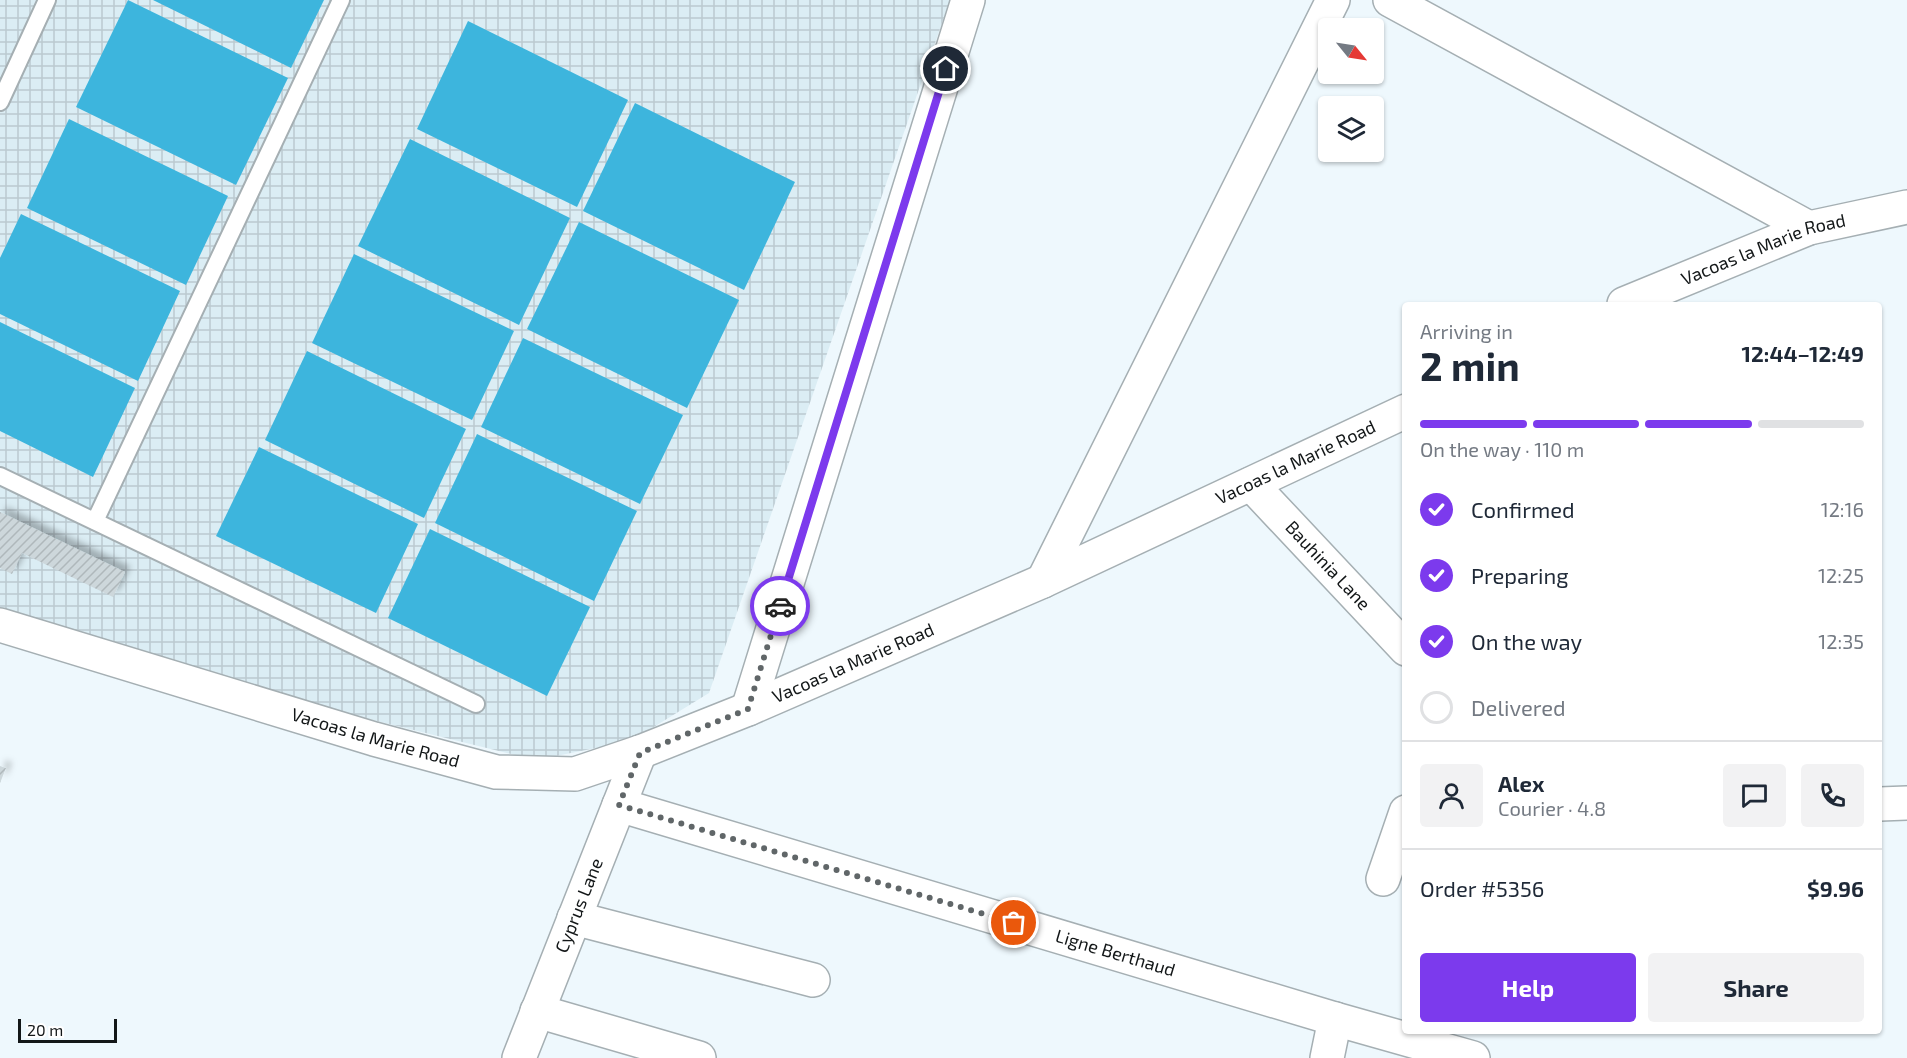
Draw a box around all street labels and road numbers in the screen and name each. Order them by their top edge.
street label: Vacoas la Marie Road [1678,208,1847,289]
street label: Vacoas la Marie Road [1212,415,1379,509]
street label: Bauhinia Lane [1281,516,1376,614]
street label: Vacoas la Marie Road [769,618,937,707]
street label: Vacoas la Marie Road [289,702,462,772]
street label: Cyprus Lane [550,855,607,956]
street label: Ligne Berthaud [1053,924,1178,981]

